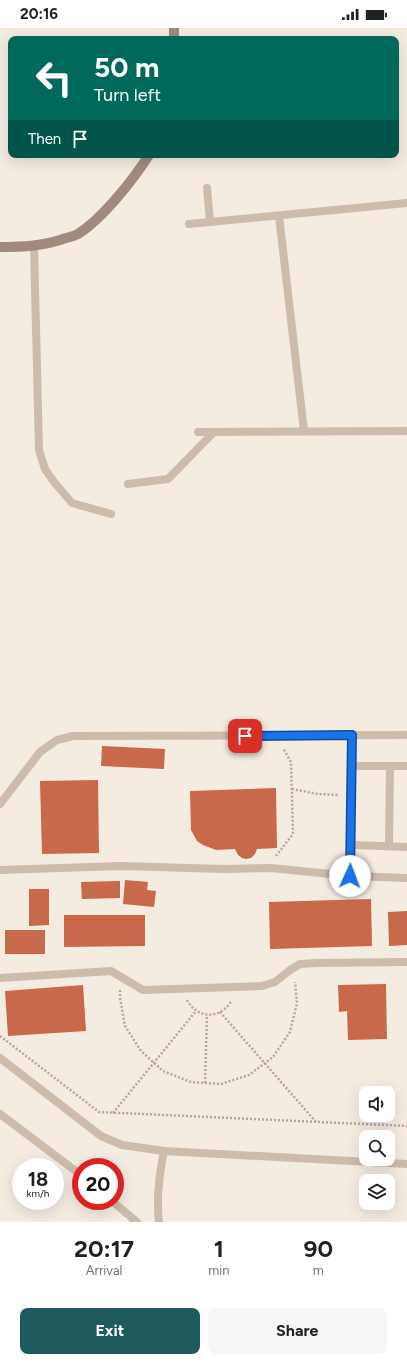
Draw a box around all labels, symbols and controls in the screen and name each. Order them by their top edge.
text: 20:16 [20,5,58,23]
text: 50 m [94,50,160,84]
icon: left [28,52,80,104]
text: Turn left [94,84,161,106]
icon: arrive [69,128,91,150]
text: Then [28,130,61,148]
pin [228,719,262,753]
icon: arrive [234,725,256,747]
position arrow [329,855,371,897]
map controls [359,1086,395,1210]
button: sound [359,1086,395,1122]
button: search [359,1130,395,1166]
speed limit sign: 20 [72,1158,124,1210]
text: 18 [28,1167,48,1191]
button: layers [359,1174,395,1210]
text: km/h [27,1187,49,1200]
text: 20:17 [74,1234,134,1263]
text: 1 [214,1234,224,1263]
text: 90 [304,1234,333,1263]
text: Arrival [86,1263,122,1278]
text: min [208,1263,230,1278]
text: m [313,1263,324,1278]
button: Exit [20,1308,200,1354]
button: Share [208,1308,387,1354]

